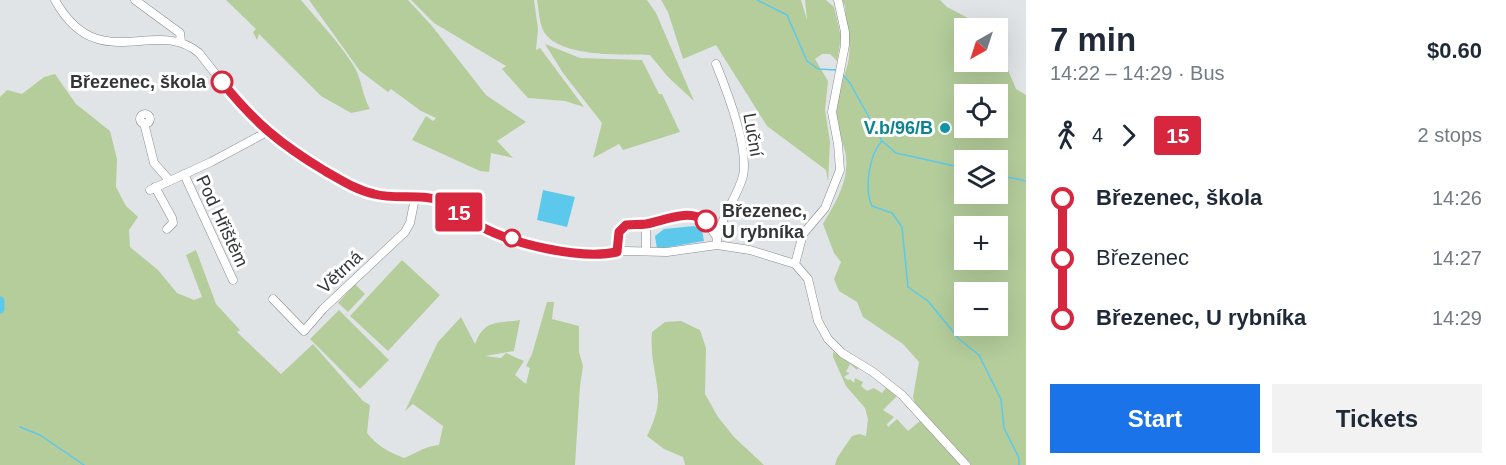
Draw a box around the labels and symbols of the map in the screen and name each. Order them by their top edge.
north arrow [954,18,1008,72]
marker: Březenec, škola [211,71,233,93]
place label: Březenec, škola [70,72,207,92]
street label: Luční [739,112,767,158]
place label: V.b/96/B [864,118,933,138]
marker: V.b/96/B [938,121,952,135]
street label: Pod Hřištěm [192,172,252,270]
line badge: 15 [432,192,486,232]
place label: Březenec, U rybníka [722,201,807,242]
marker: Březenec, U rybníka [695,210,717,232]
unlabelled marker [503,229,521,247]
street label: Větrná [314,246,367,297]

